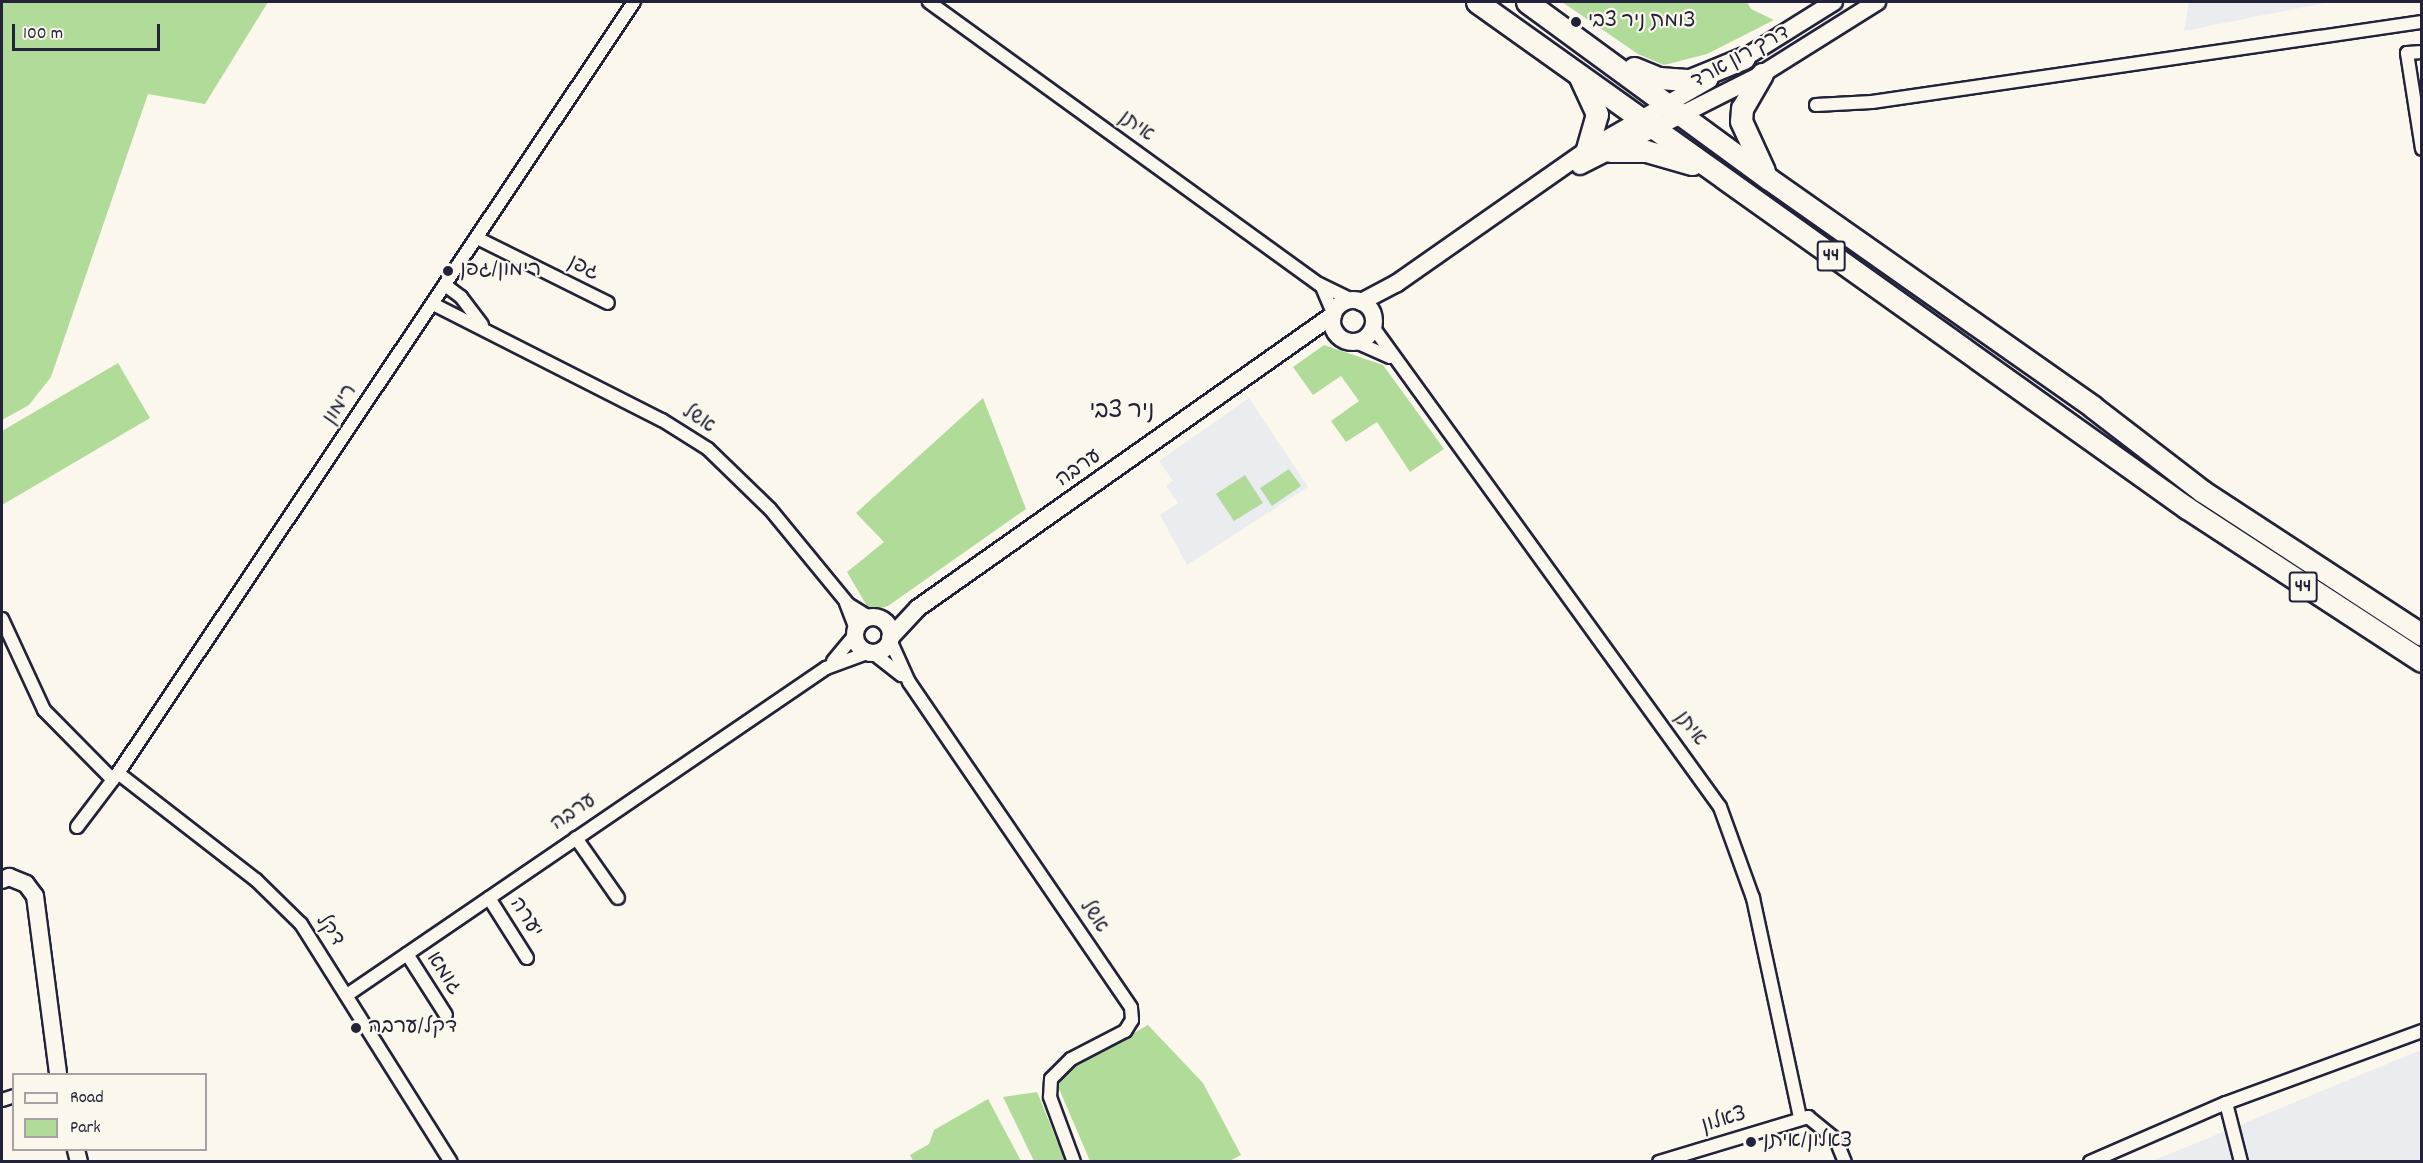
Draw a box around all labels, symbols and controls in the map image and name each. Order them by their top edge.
place label: צומת ניר צבי [1588,9,1696,35]
scale bar [15,12,164,50]
marker: צומת ניר צבי [1569,15,1583,29]
street label: דרך רון ארד [1688,21,1794,95]
text: 100 m [23,22,63,47]
street label: איתן [1113,106,1159,148]
road number: 44 [1816,239,1846,273]
street label: גפן [563,251,603,287]
place label: רימון/גפן [460,258,541,284]
marker: רימון/גפן [441,264,455,278]
street label: רימון [318,380,364,430]
district label: ניר צבי [1089,399,1155,427]
street label: אשל [677,400,719,440]
street label: ערבה [1051,444,1107,494]
road number: 44 [2288,570,2318,604]
street label: איתן [1669,706,1711,752]
street label: ערבה [546,789,602,837]
street label: יערה [503,893,547,943]
street label: אשל [1073,896,1113,938]
street label: דקל [309,910,349,952]
street label: גומא [420,948,466,1000]
place label: דקל/ערבה [368,1015,457,1041]
marker: דקל/ערבה [349,1021,363,1035]
legend [12,1073,207,1151]
text: Road [70,1086,104,1111]
street label: צאלון [1699,1102,1749,1140]
text: Park [70,1116,101,1141]
place label: צאלון/איתן [1763,1129,1852,1155]
marker: צאלון/איתן [1744,1135,1758,1149]

